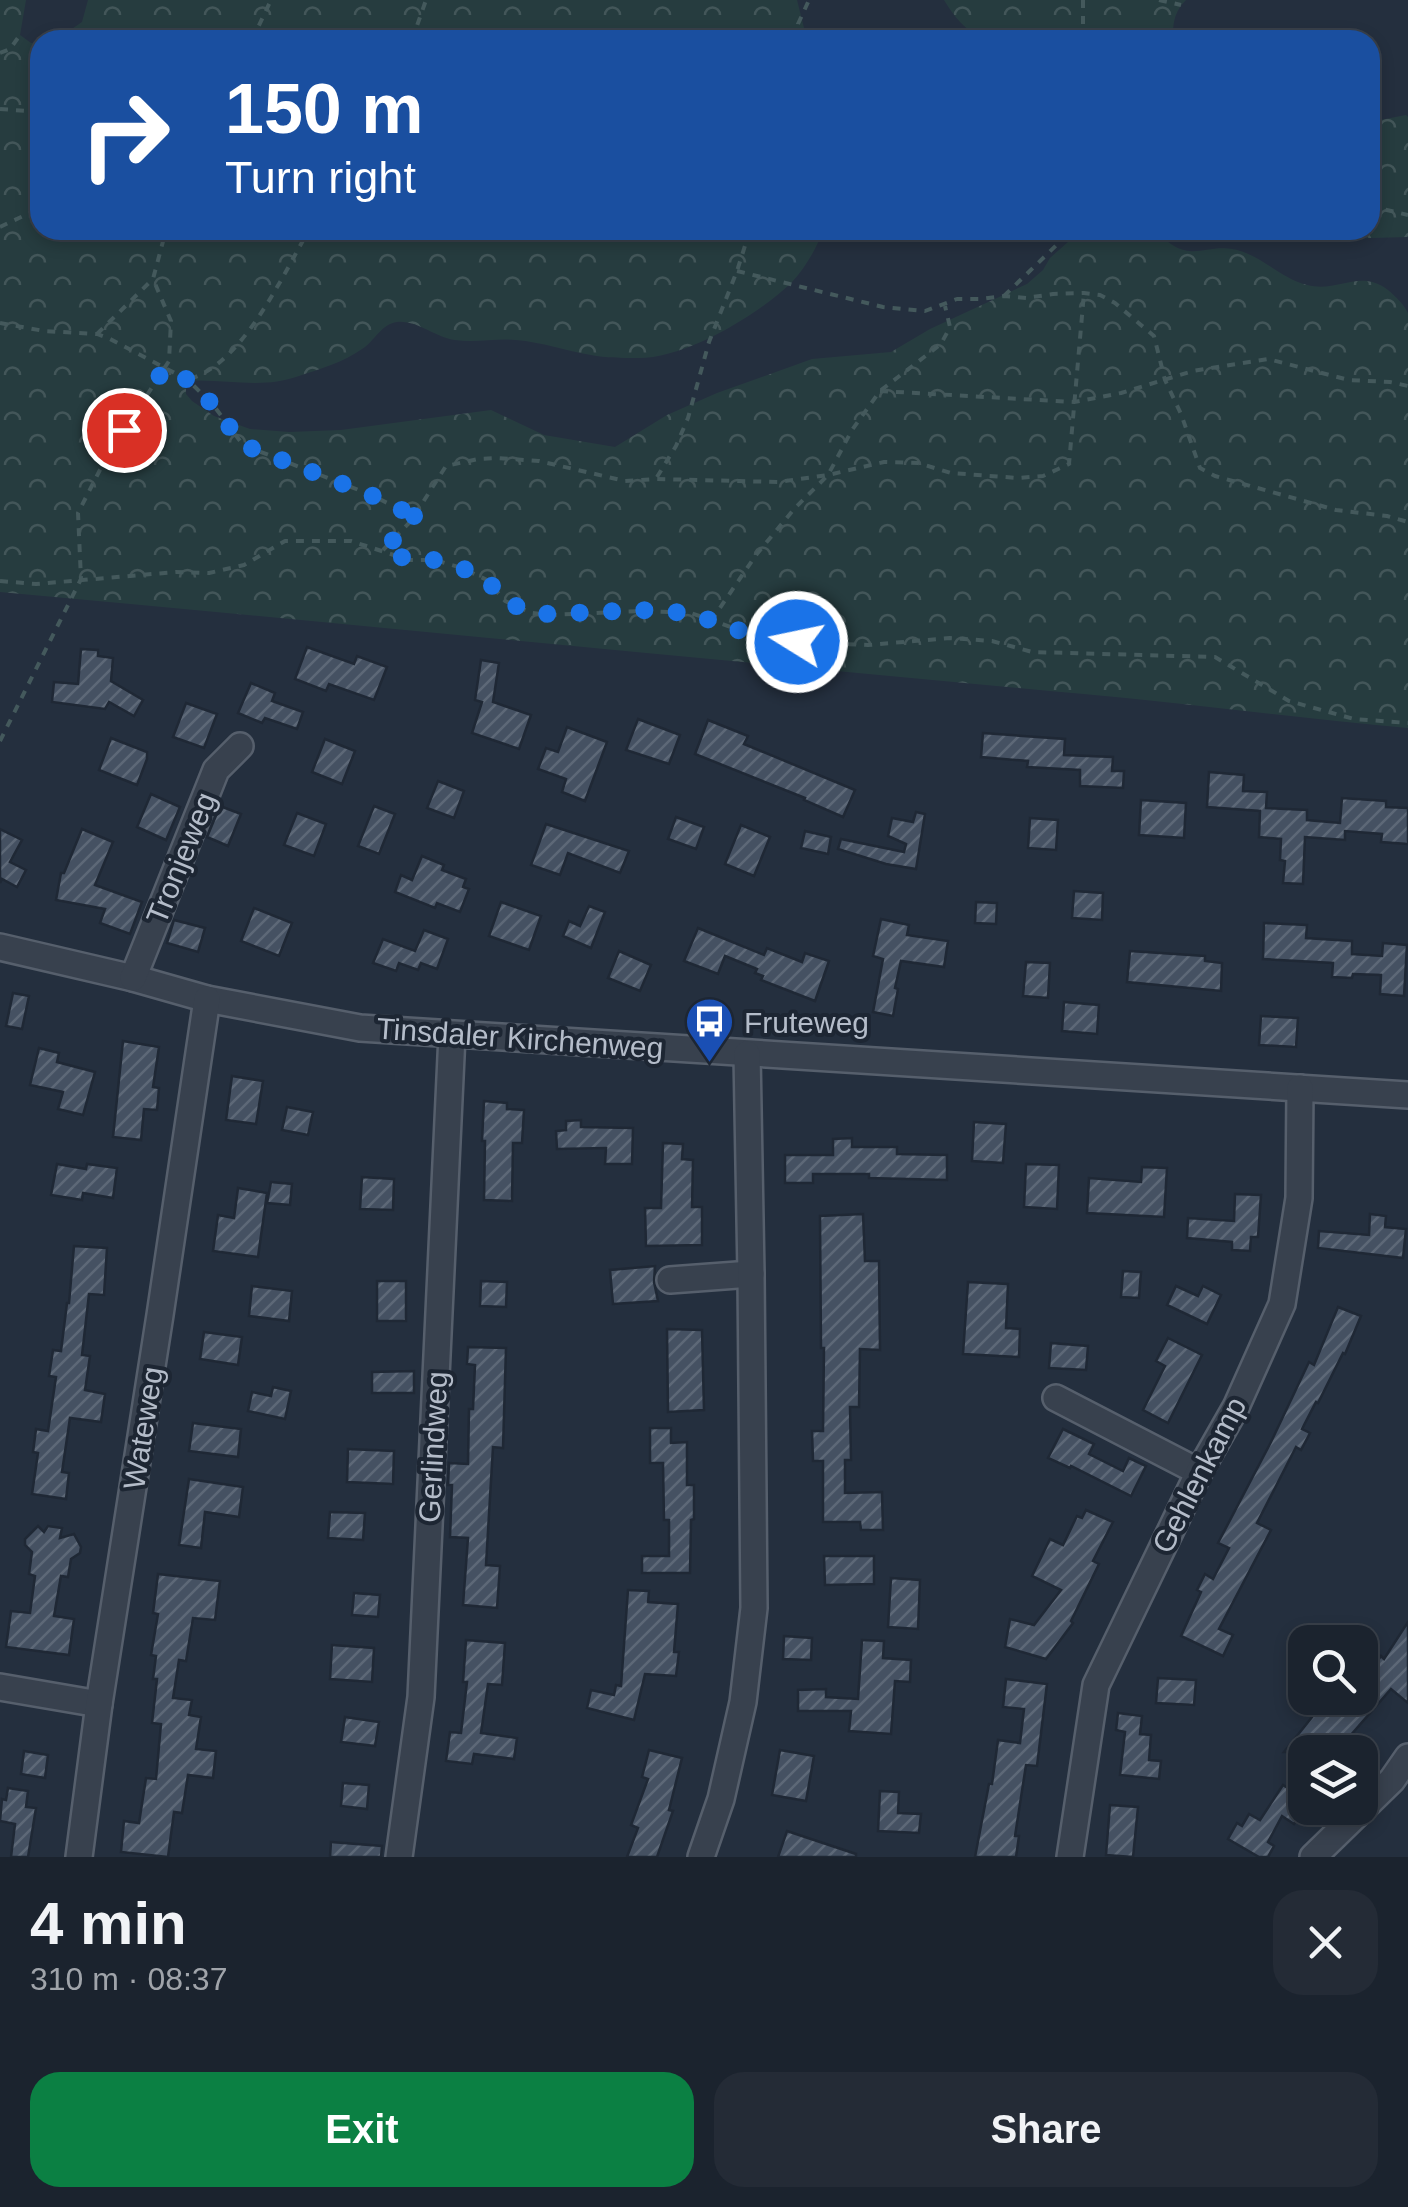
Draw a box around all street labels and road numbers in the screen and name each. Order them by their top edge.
street label: Tronjeweg [140,787,222,929]
street label: Tinsdaler Kirchenweg [376,1012,664,1064]
street label: Wateweg [117,1364,169,1492]
street label: Gerlindweg [413,1370,453,1524]
street label: Gehlenkamp [1146,1392,1252,1558]

